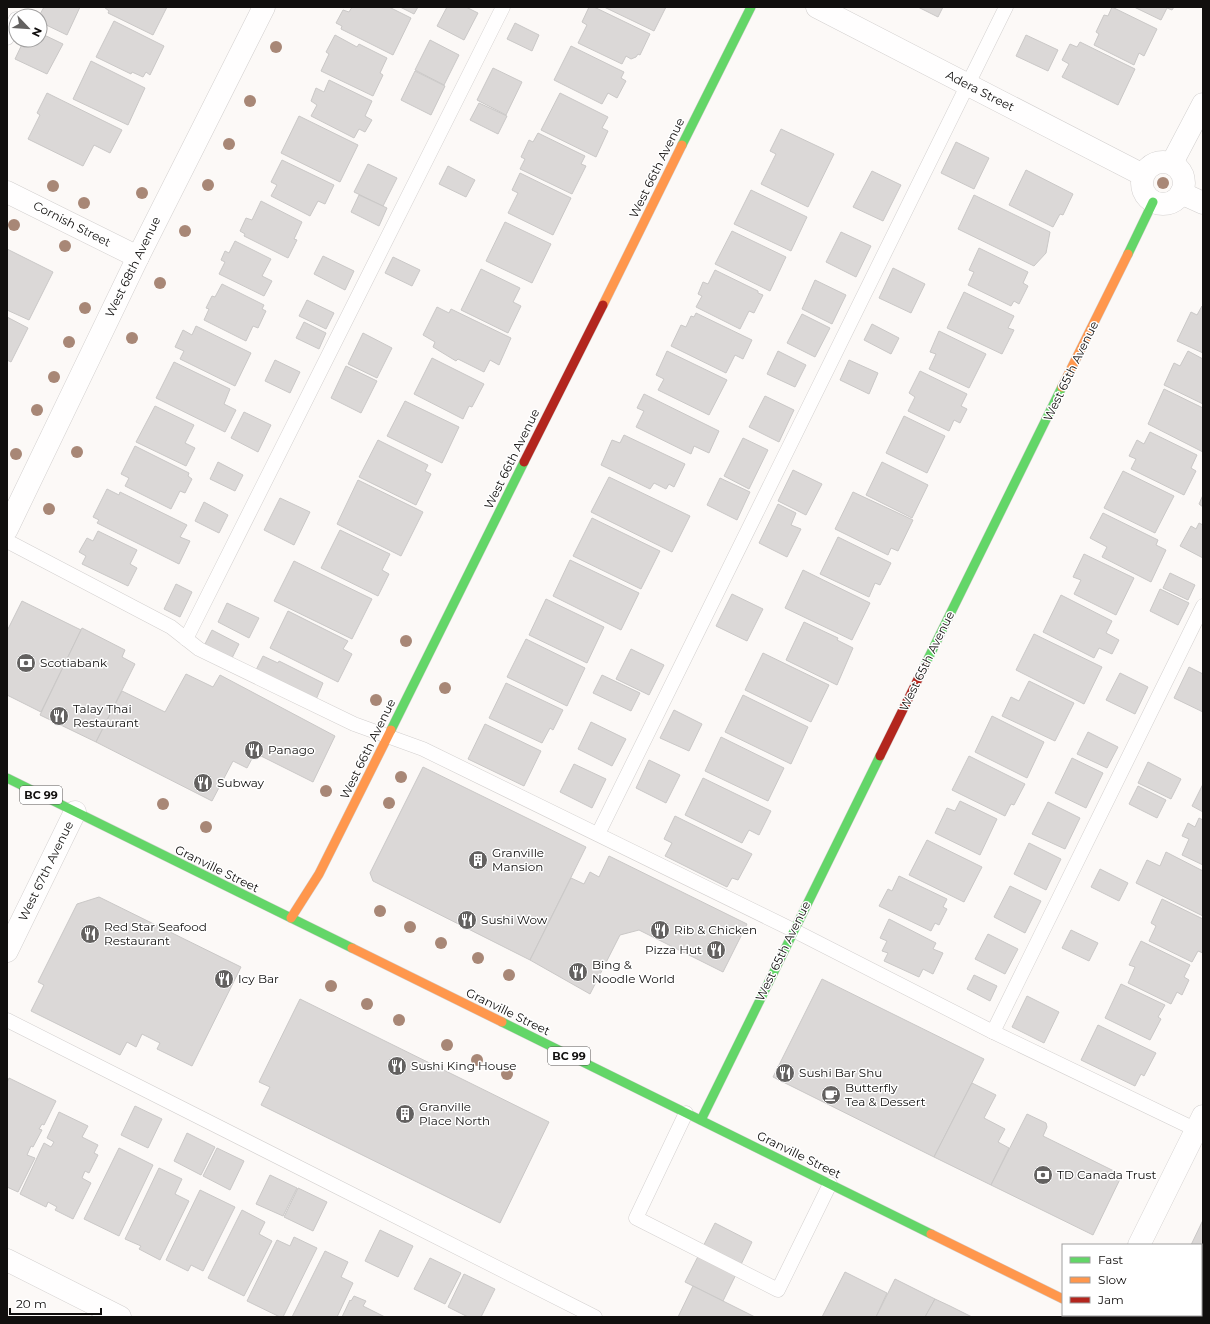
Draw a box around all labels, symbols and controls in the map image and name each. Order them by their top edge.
north arrow [8,8,48,48]
text: N [29,25,45,39]
street label: Adera Street [944,67,1017,114]
street label: West 66th Avenue [626,115,687,220]
street label: Cornish Street [31,198,114,250]
street label: West 68th Avenue [102,214,163,320]
street label: West 65th Avenue [1040,318,1101,423]
street label: West 66th Avenue [481,406,542,511]
street label: West 65th Avenue [896,608,957,713]
bank icon: Scotiabank [15,652,37,674]
place label: Scotiabank [40,655,108,670]
street label: West 66th Avenue [337,696,398,801]
place label: Talay Thai Restaurant [73,701,139,730]
restaurant icon: Talay Thai Restaurant [48,705,70,727]
restaurant icon: Panago [243,739,265,761]
place label: Panago [268,742,314,757]
restaurant icon: Subway [192,772,214,794]
place label: Subway [217,775,265,790]
road number: BC 99 [20,786,62,804]
street label: West 67th Avenue [15,818,76,923]
street label: Granville Street [173,842,262,895]
place label: Granville Mansion [492,845,544,874]
building icon: Granville Mansion [467,849,489,871]
street label: West 65th Avenue [752,898,813,1003]
restaurant icon: Sushi Wow [456,909,478,931]
place label: Sushi Wow [481,912,548,927]
place label: Red Star Seafood Restaurant [104,919,207,948]
restaurant icon: Rib & Chicken [649,919,671,941]
place label: Rib & Chicken [674,922,757,937]
restaurant icon: Red Star Seafood Restaurant [79,923,101,945]
restaurant icon: Pizza Hut [705,939,727,961]
place label: Pizza Hut [645,942,702,957]
place label: Bing & Noodle World [592,957,675,986]
restaurant icon: Bing & Noodle World [567,961,589,983]
restaurant icon: Icy Bar [213,968,235,990]
place label: Icy Bar [238,971,279,986]
street label: Granville Street [464,985,553,1038]
road number: BC 99 [548,1047,590,1065]
restaurant icon: Sushi King House [386,1055,408,1077]
place label: Sushi King House [411,1058,516,1073]
restaurant icon: Sushi Bar Shu [774,1062,796,1084]
place label: Sushi Bar Shu [799,1065,882,1080]
place label: Butterfly Tea & Dessert [845,1080,926,1109]
cafe icon: Butterfly Tea & Dessert [820,1084,842,1106]
place label: Granville Place North [419,1099,490,1128]
building icon: Granville Place North [394,1103,416,1125]
street label: Granville Street [755,1128,844,1181]
bank icon: TD Canada Trust [1032,1164,1054,1186]
place label: TD Canada Trust [1057,1167,1156,1182]
legend [1062,1244,1202,1316]
text: Fast [1098,1252,1123,1267]
text: Slow [1098,1272,1127,1287]
scale bar [10,1290,101,1316]
text: Jam [1097,1292,1124,1307]
text: 20 m [16,1296,47,1311]

